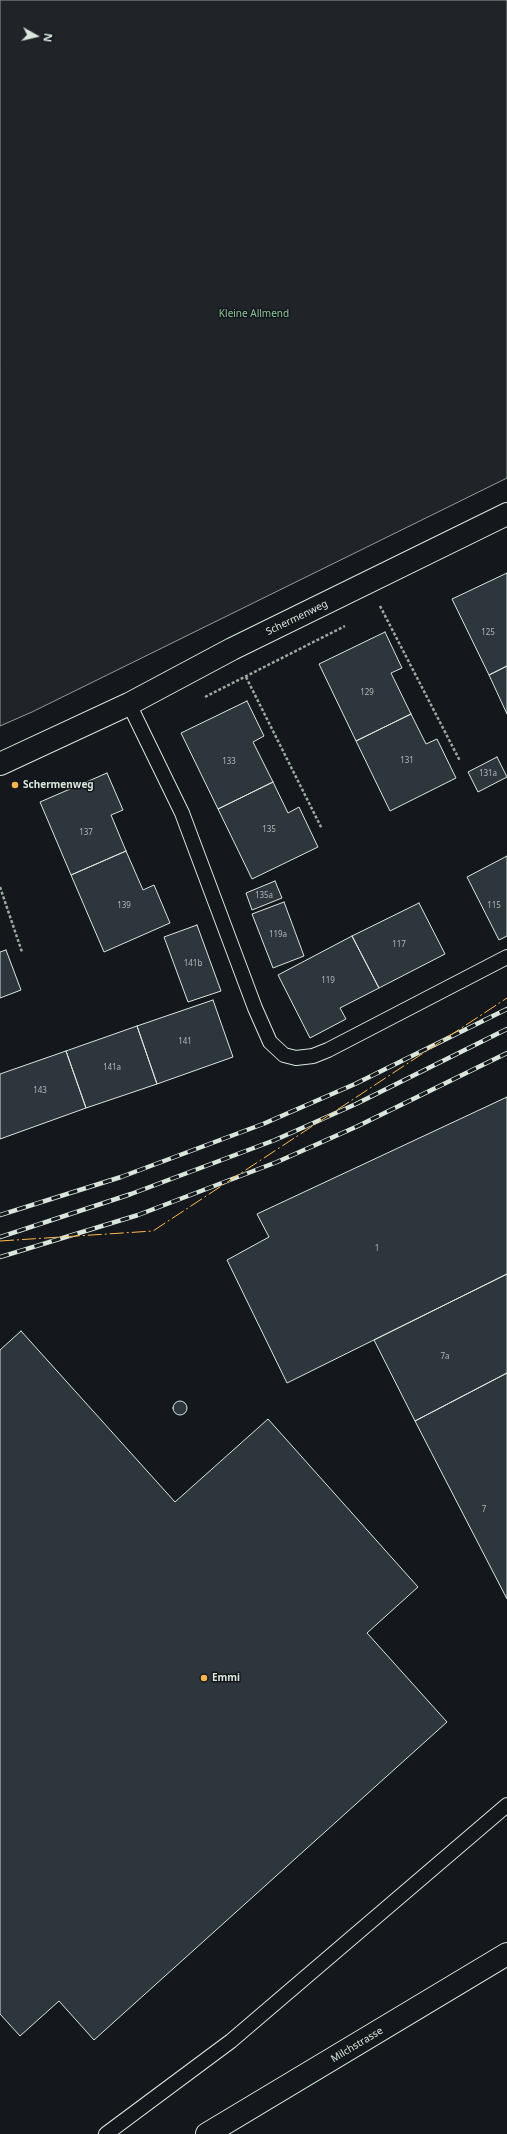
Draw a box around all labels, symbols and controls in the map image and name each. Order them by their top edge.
north arrow [16,16,56,56]
text: N [40,32,56,43]
park label: Kleine Allmend [219,308,289,320]
street label: Schermenweg [264,598,330,638]
house number: 125 [481,628,495,638]
house number: 129 [360,688,374,698]
house number: 131 [400,756,414,766]
house number: 133 [222,757,236,767]
house number: 131a [479,769,497,779]
place label: Schermenweg [23,779,94,791]
marker: Schermenweg [10,780,20,790]
house number: 135 [262,825,276,835]
house number: 137 [79,828,93,838]
house number: 135a [255,891,273,901]
house number: 139 [117,901,131,911]
house number: 115 [487,901,501,911]
house number: 119a [269,930,287,940]
house number: 117 [392,940,406,950]
house number: 141b [184,959,202,969]
house number: 119 [321,976,335,986]
house number: 141 [178,1037,192,1047]
house number: 141a [103,1063,121,1073]
house number: 143 [33,1086,47,1096]
house number: 1 [375,1244,379,1254]
house number: 7a [440,1352,450,1362]
house number: 7 [482,1505,486,1515]
place label: Emmi [212,1672,240,1684]
marker: Emmi [199,1673,209,1683]
street label: Milchstrasse [329,2025,385,2065]

